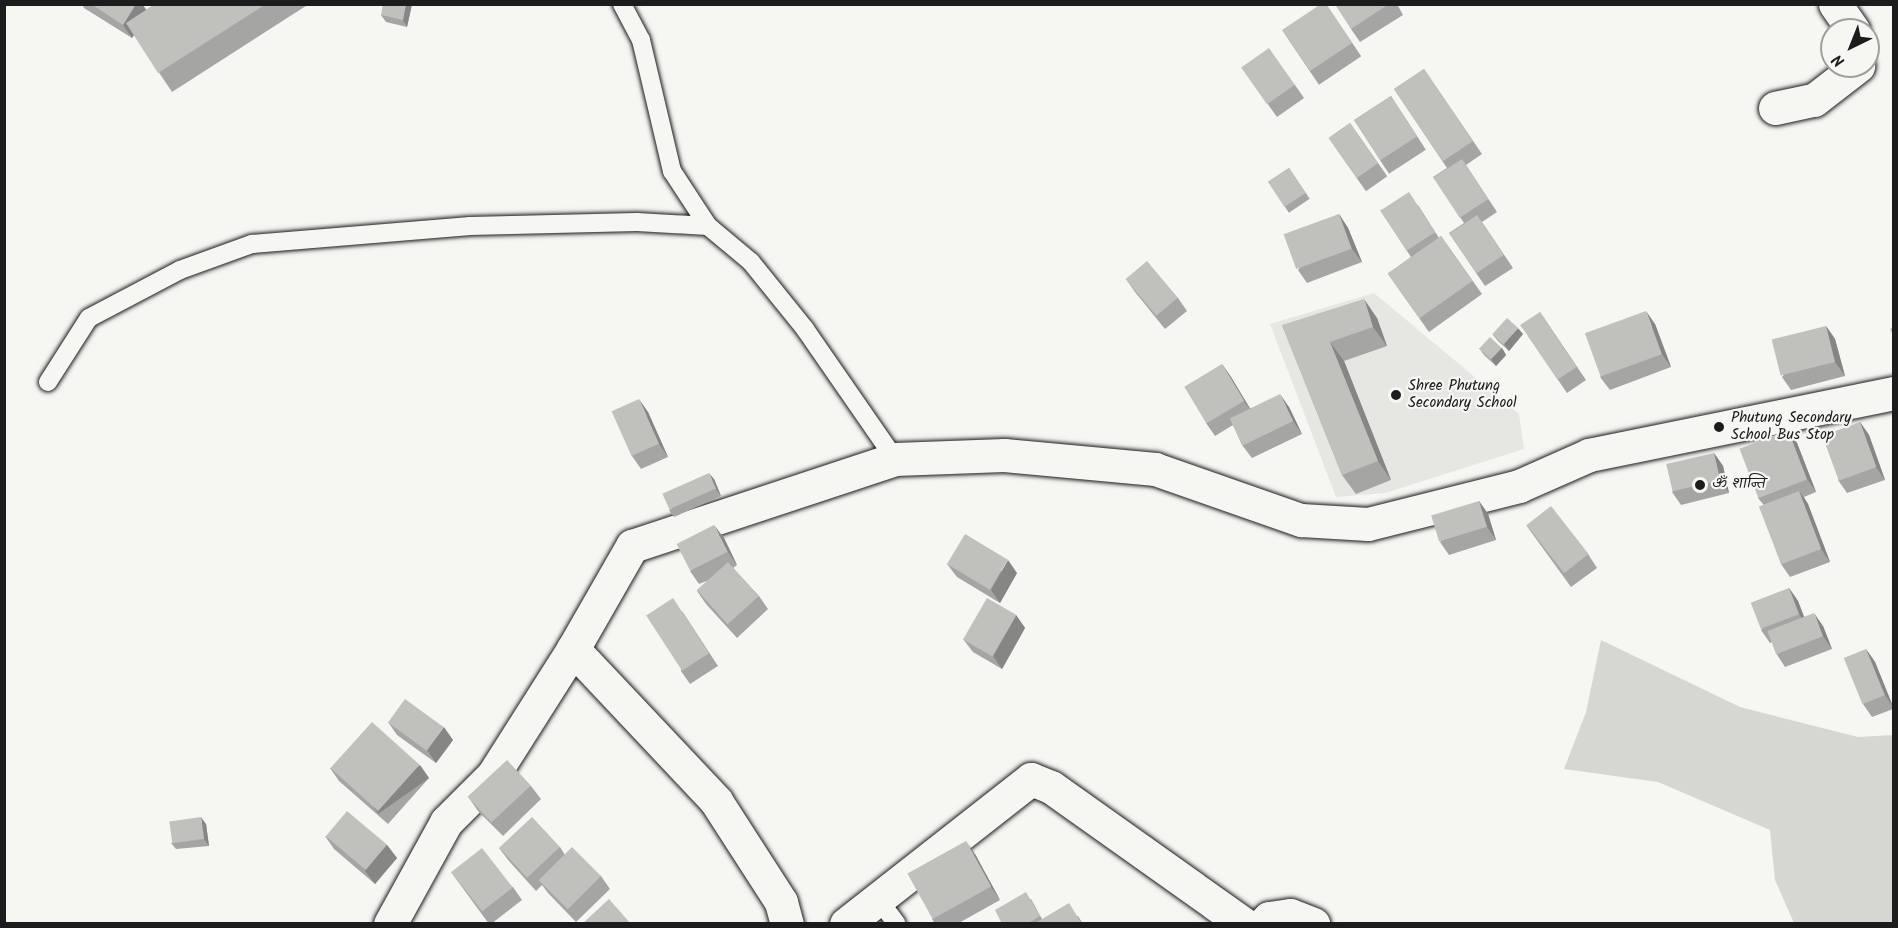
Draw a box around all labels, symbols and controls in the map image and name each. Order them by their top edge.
north arrow [1820,18,1880,78]
text: N [1827,47,1851,73]
place label: Shree Phutung Secondary School [1408,377,1517,412]
marker: Shree Phutung Secondary School [1389,388,1403,402]
place label: Phutung Secondary School Bus Stop [1731,409,1851,444]
marker: Phutung Secondary School Bus Stop [1712,420,1726,434]
place label: ॐ शान्ति [1712,476,1765,494]
marker: ॐ शान्ति [1693,478,1707,492]

